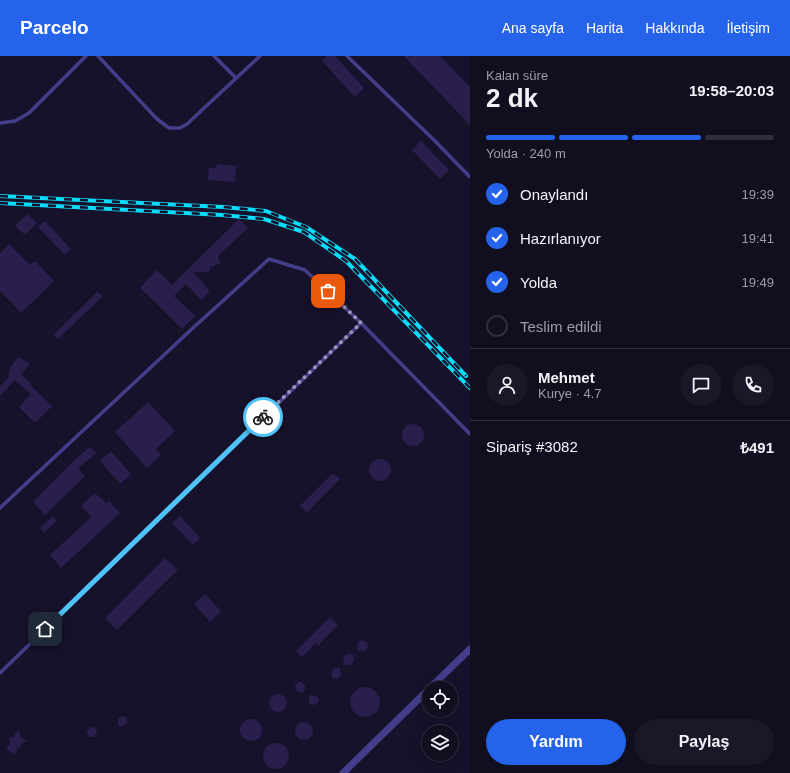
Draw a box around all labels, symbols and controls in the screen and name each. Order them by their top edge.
text: Parcelo [20,17,89,38]
text: Ana sayfa [502,20,564,36]
text: Harita [586,20,623,36]
text: Hakkında [645,20,704,36]
text: İletişim [726,20,770,36]
text: Kalan süre [486,68,548,83]
text: 19:58–20:03 [689,82,774,99]
text: 2 dk [486,83,538,113]
text: Yolda · 240 m [486,146,566,161]
icon: check [486,183,508,205]
text: Onaylandı [520,186,588,203]
text: 19:39 [741,187,774,202]
icon: check [486,227,508,249]
text: Hazırlanıyor [520,230,601,247]
text: 19:41 [741,231,774,246]
icon: check [486,271,508,293]
pin [311,274,345,308]
text: Yolda [520,274,557,291]
text: 19:49 [741,275,774,290]
icon: bag [317,280,339,302]
text: Teslim edildi [520,318,602,335]
button: person [486,364,528,406]
button: chat [680,364,722,406]
button: phone [732,364,774,406]
text: Mehmet [538,369,595,386]
text: Kurye · 4.7 [538,386,602,401]
courier [243,397,283,437]
icon: bike [252,406,274,428]
text: Sipariş #3082 [486,438,578,455]
text: ₺491 [740,439,774,456]
pin [28,612,62,646]
icon: home [34,618,56,640]
map controls [422,681,458,761]
button: locate [422,681,458,717]
button: Yardım [486,719,626,765]
button: Paylaş [634,719,774,765]
button: layers [422,725,458,761]

